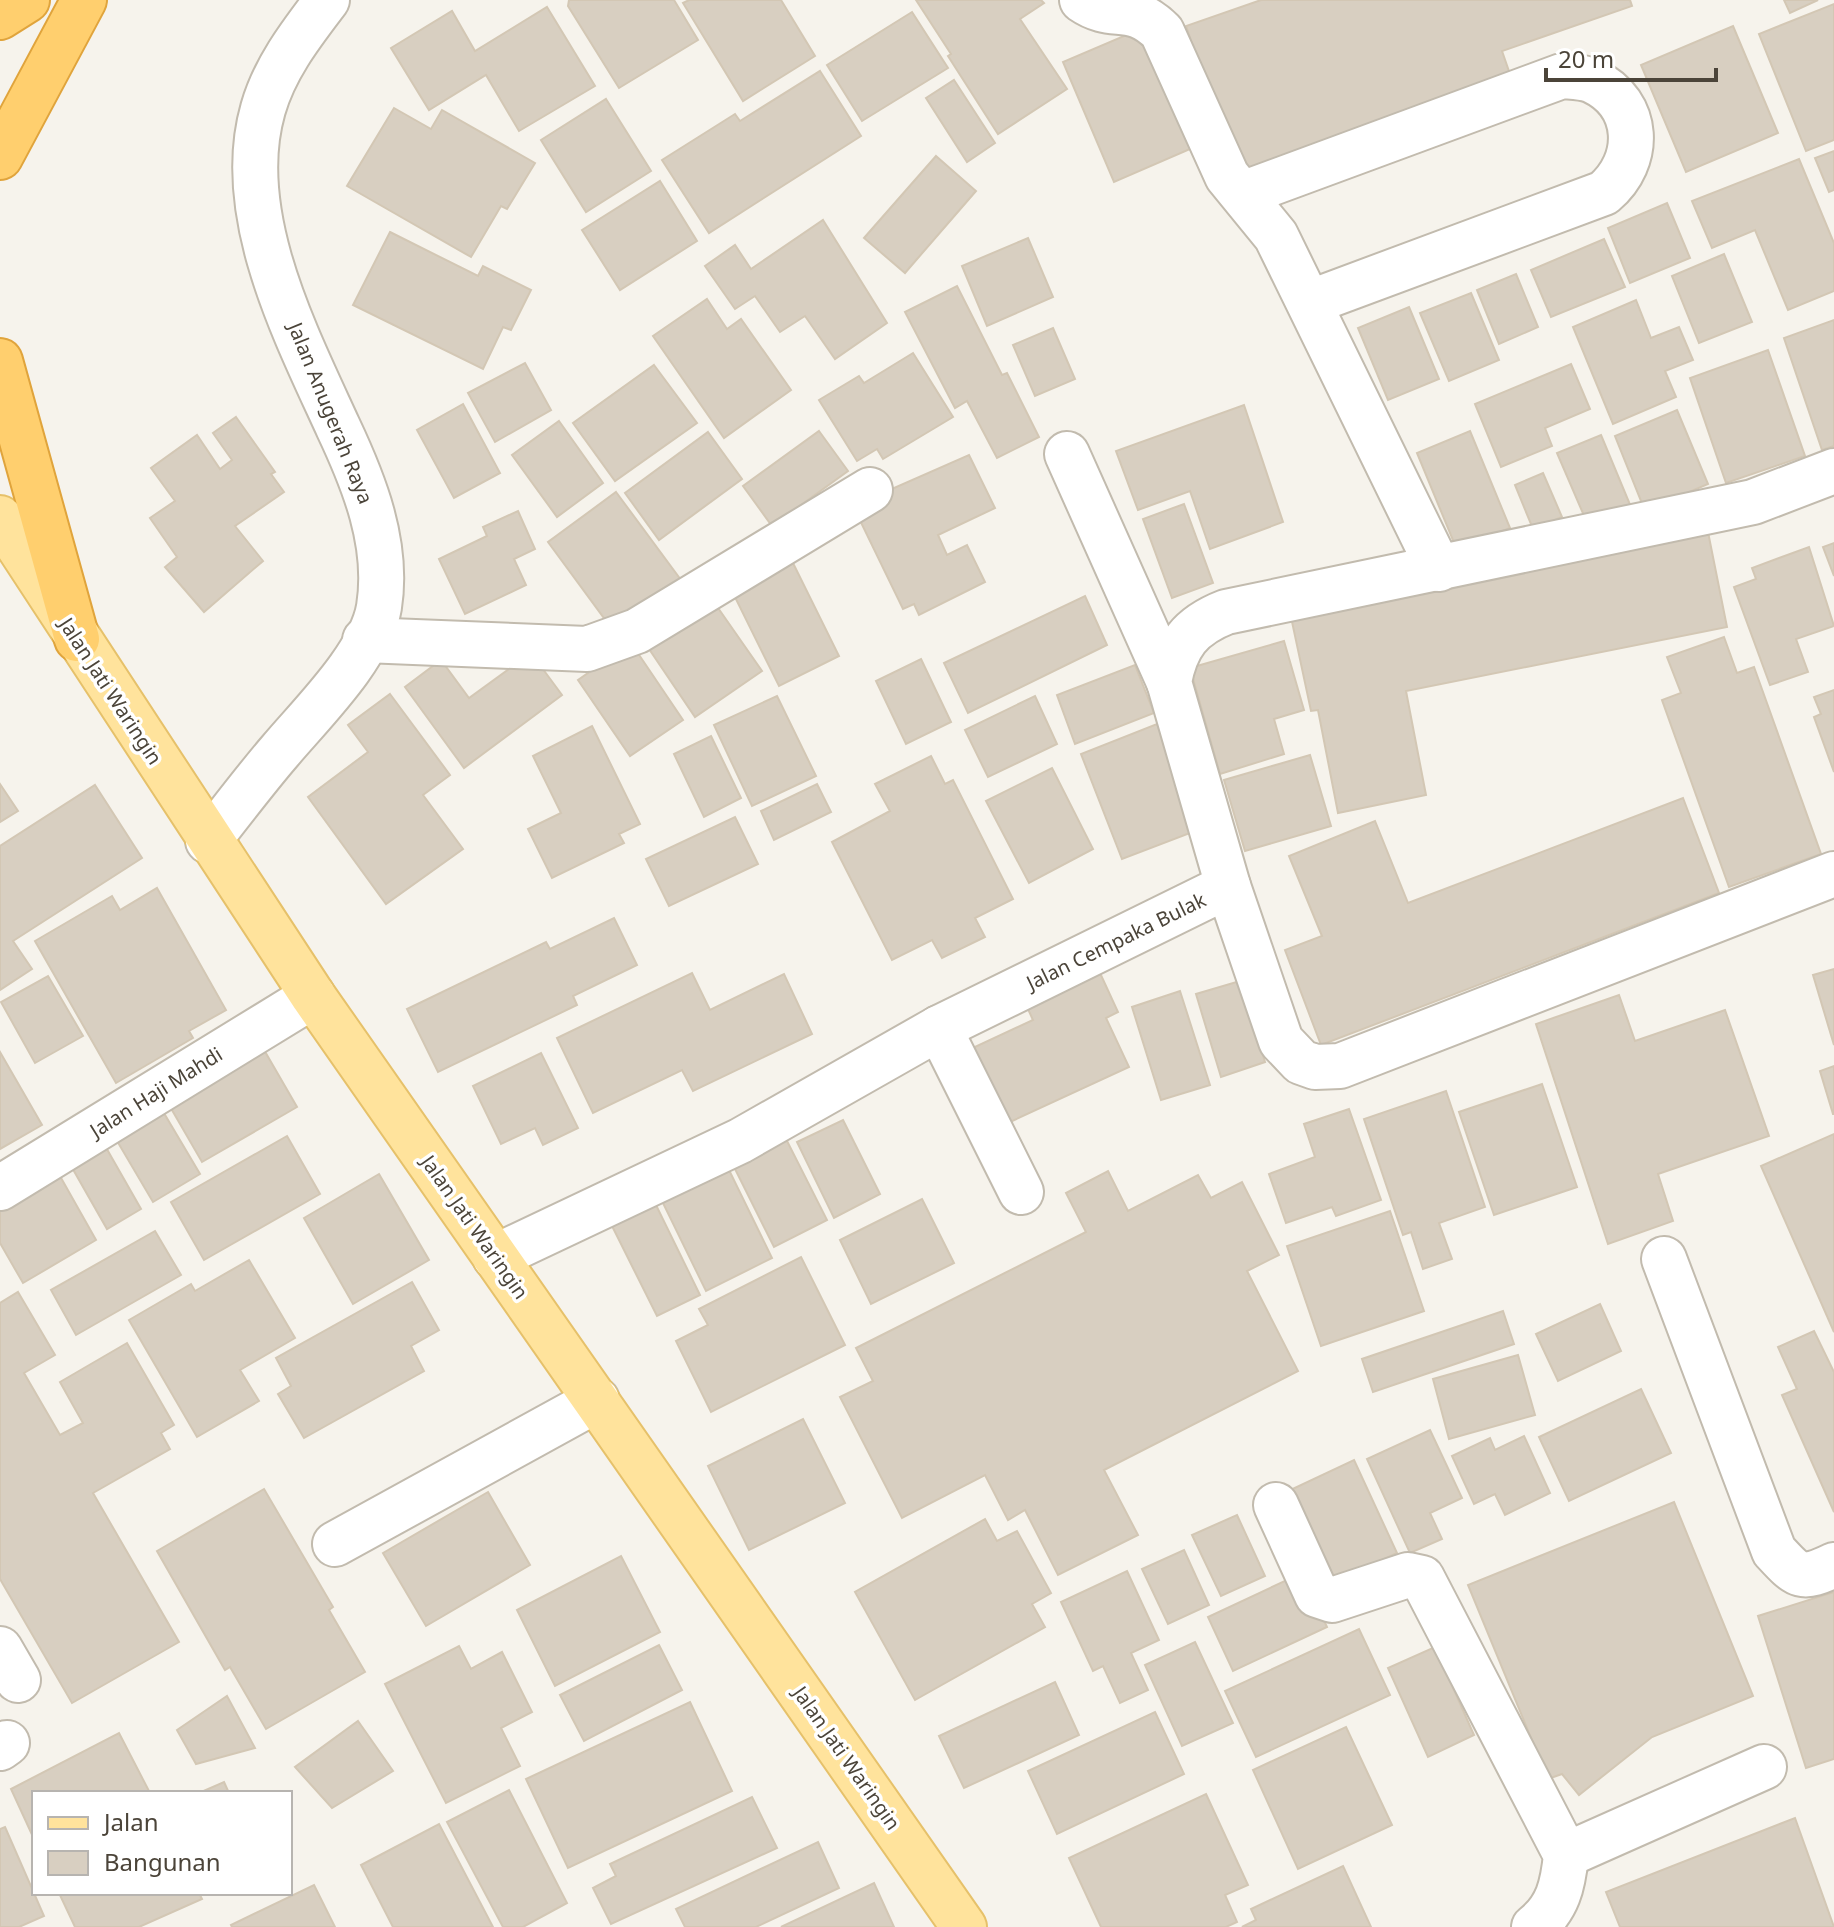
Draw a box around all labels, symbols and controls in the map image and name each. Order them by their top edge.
scale bar [1546,32,1716,82]
text: 20 m [1558,42,1614,75]
street label: Jalan Anugerah Raya [282,316,380,508]
street label: Jalan Jati Waringin [52,611,169,770]
street label: Jalan Cempaka Bulak [1020,886,1210,997]
street label: Jalan Haji Mahdi [83,1040,227,1145]
street label: Jalan Jati Waringin [414,1148,535,1304]
street label: Jalan Jati Waringin [786,1679,907,1835]
legend [32,1791,292,1895]
text: Jalan [102,1805,159,1838]
text: Bangunan [104,1845,221,1878]

